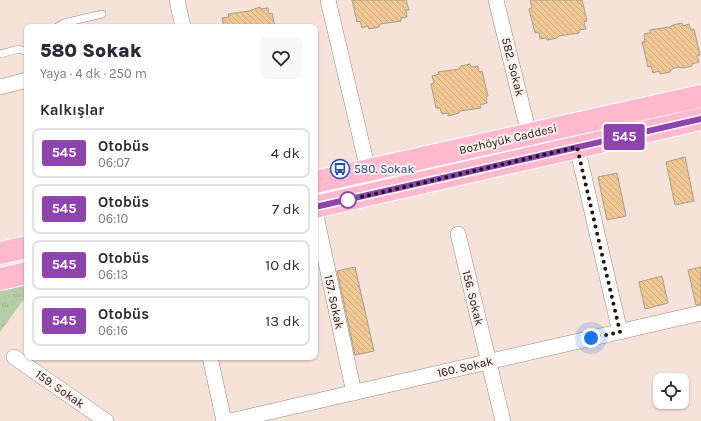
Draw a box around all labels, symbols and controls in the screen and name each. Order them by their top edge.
street label: 582. Sokak [499,36,527,98]
button: heart [260,37,302,79]
text: 580 Sokak [40,40,142,62]
text: Yaya · 4 dk · 250 m [40,66,147,81]
text: Kalkışlar [40,101,104,119]
street label: Bozhöyük Caddesi [458,121,558,157]
line badge: 545 [601,124,647,150]
text: 545 [612,128,636,145]
text: Otobüs [98,137,149,155]
text: 545 [52,144,76,161]
text: 4 dk [271,144,300,162]
text: 06:07 [98,155,130,170]
bus stop icon: 580. Sokak [329,158,351,180]
place label: 580. Sokak [354,162,414,176]
unlabelled marker [339,191,357,209]
text: Otobüs [98,193,149,211]
text: 545 [52,200,76,217]
text: 7 dk [272,200,300,218]
text: 06:10 [98,211,128,226]
text: Otobüs [98,249,149,267]
text: 545 [52,256,76,273]
text: 10 dk [265,256,300,274]
text: 06:13 [98,267,128,282]
street label: 156. Sokak [459,269,487,327]
street label: 157. Sokak [321,273,347,331]
text: Otobüs [98,305,149,323]
text: 545 [52,312,76,329]
text: 13 dk [265,312,300,330]
text: 06:16 [98,323,128,338]
your location [581,328,601,348]
street label: 160. Sokak [436,354,495,380]
street label: 159. Sokak [33,367,87,411]
map controls [653,373,689,409]
button: locate [653,373,689,409]

